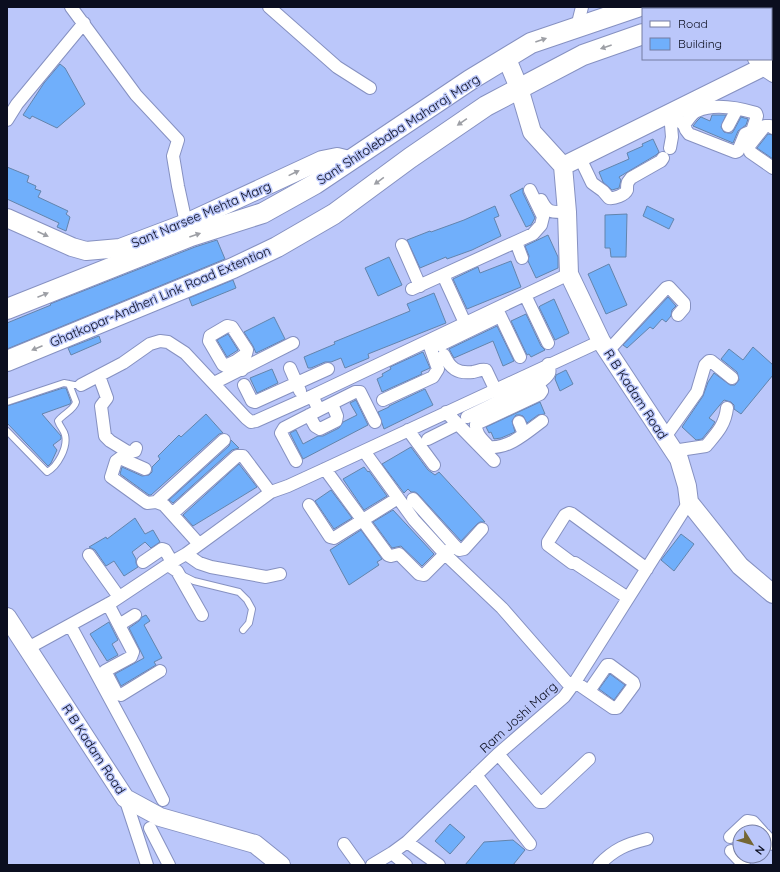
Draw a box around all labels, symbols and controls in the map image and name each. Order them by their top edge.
legend [642,8,772,60]
text: Road [678,16,708,31]
one-way arrow [535,36,547,42]
text: Building [678,36,722,51]
one-way arrow [600,44,612,50]
street label: Sant Shitolebaba Maharaj Marg [314,70,482,188]
one-way arrow [456,118,467,126]
one-way arrow [288,170,299,176]
street label: Sant Narsee Mehta Marg [129,177,273,251]
one-way arrow [373,177,384,185]
one-way arrow [37,231,48,237]
one-way arrow [189,232,201,238]
street label: Ghatkopar-Andheri Link Road Extention [47,242,273,350]
one-way arrow [38,291,50,297]
one-way arrow [30,346,42,352]
street label: R B Kadam Road [601,346,671,442]
street label: Ram Joshi Marg [476,678,560,756]
street label: R B Kadam Road [59,701,129,797]
north arrow [732,824,772,864]
text: N [752,843,768,857]

